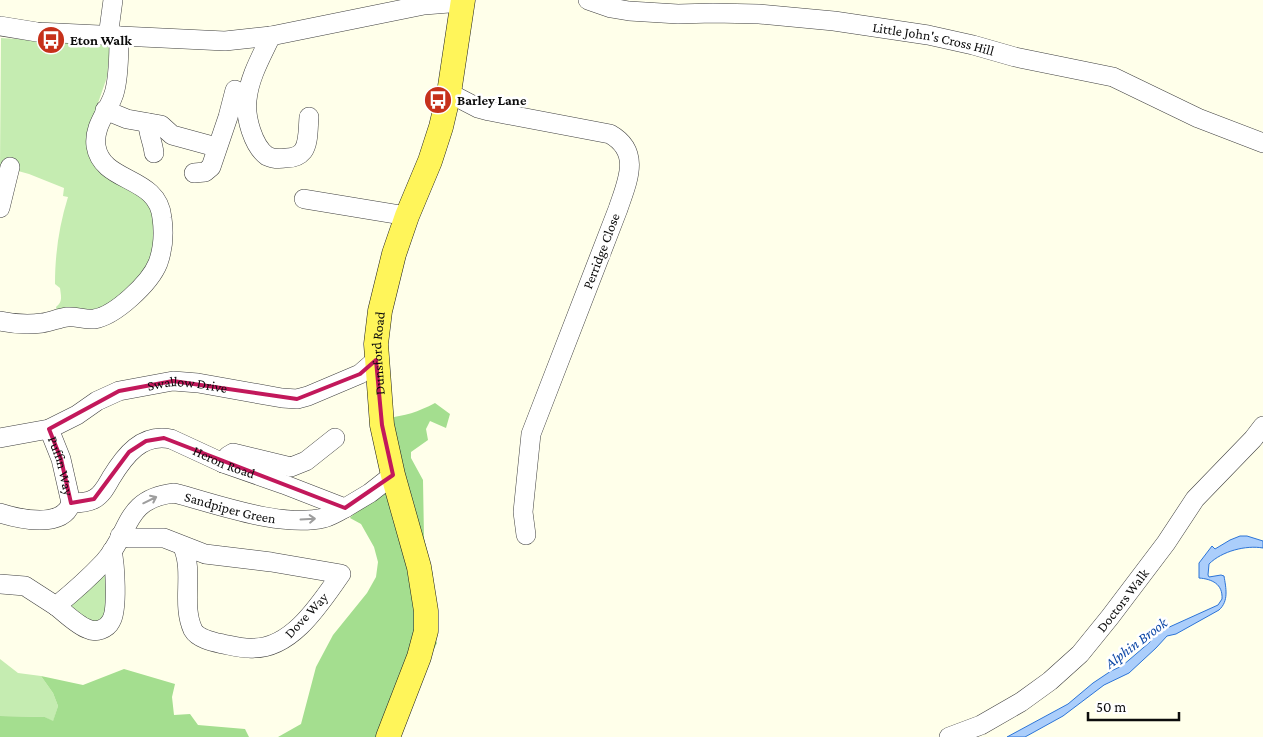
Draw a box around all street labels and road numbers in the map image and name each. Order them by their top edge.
street label: Little John's Cross Hill [872,19,996,59]
street label: Perridge Close [579,211,623,291]
street label: Dunsford Road [368,310,388,396]
street label: Swallow Drive [146,373,229,396]
street label: Puffin Way [45,434,77,498]
street label: Heron Road [191,442,258,482]
street label: Sandpiper Green [183,488,277,527]
street label: Doctors Walk [1093,565,1152,635]
street label: Dove Way [281,589,331,641]

